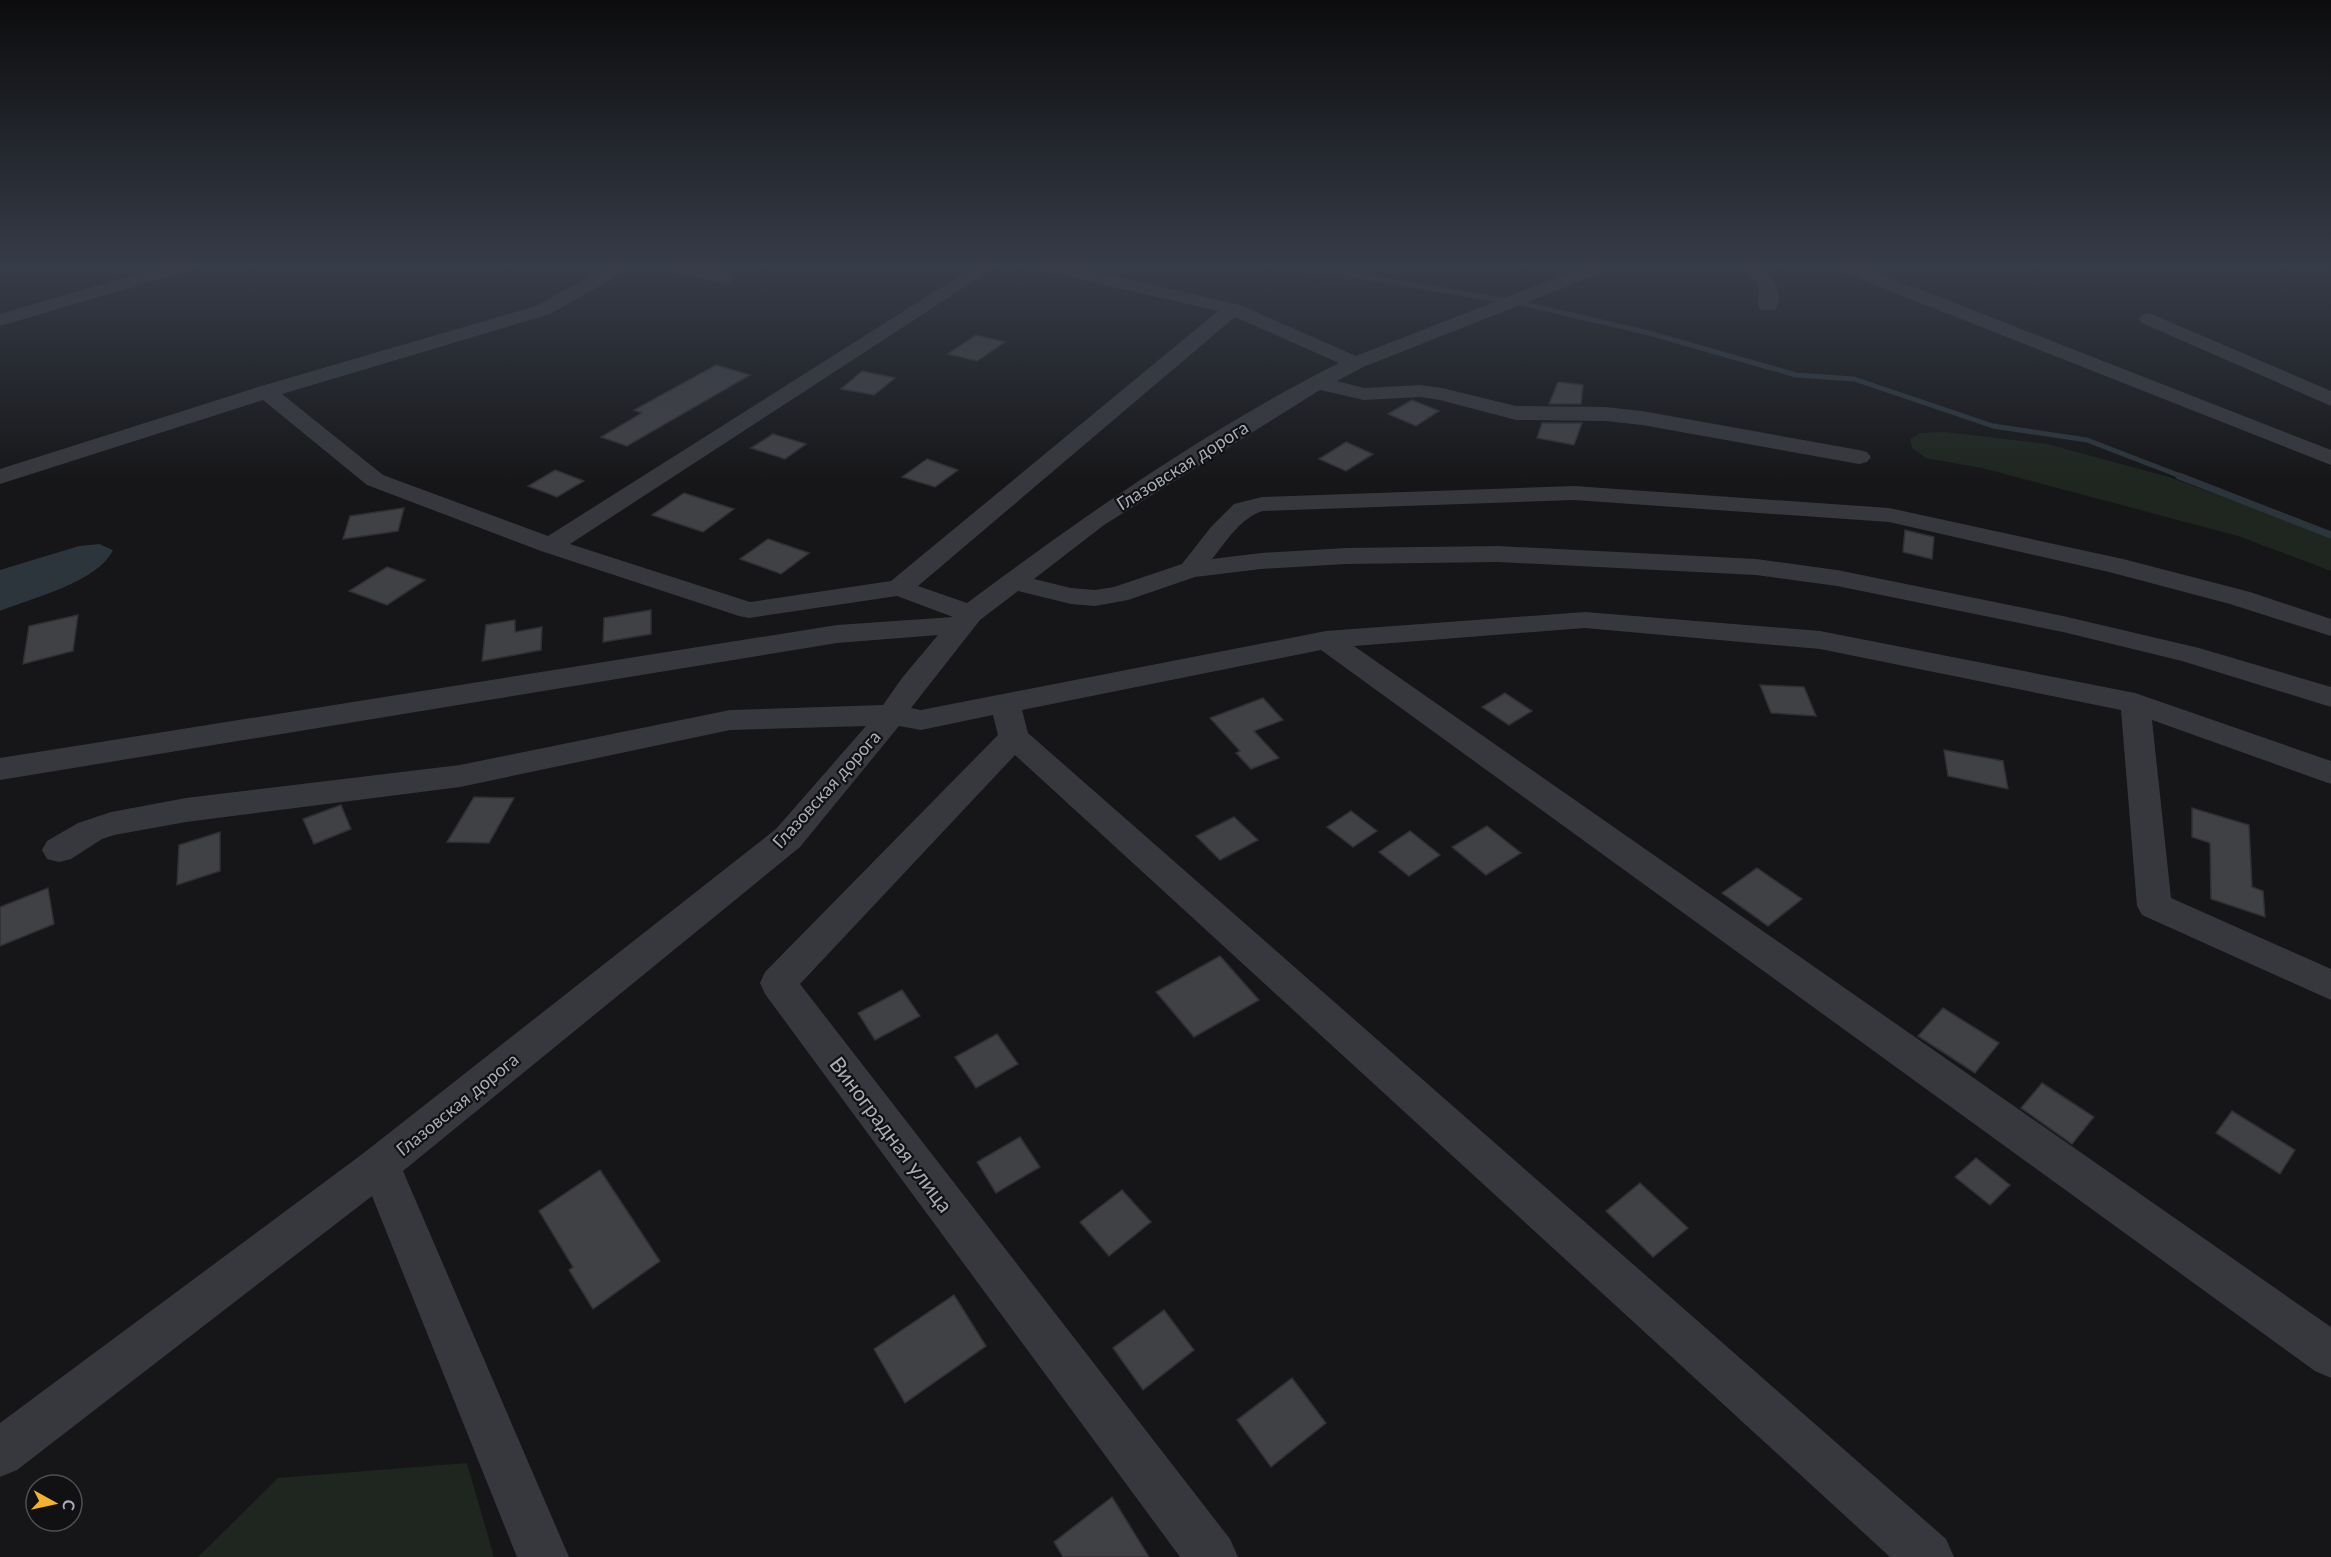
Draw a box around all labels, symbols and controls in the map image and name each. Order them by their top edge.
street label: Глазовская дорога [1112,416,1252,514]
street label: Глазовская дорога [767,726,885,852]
street label: Глазовская дорога [391,1048,523,1160]
street label: Виноградная улица [825,1051,959,1217]
north arrow [24,1473,84,1533]
text: С [59,1499,79,1512]

